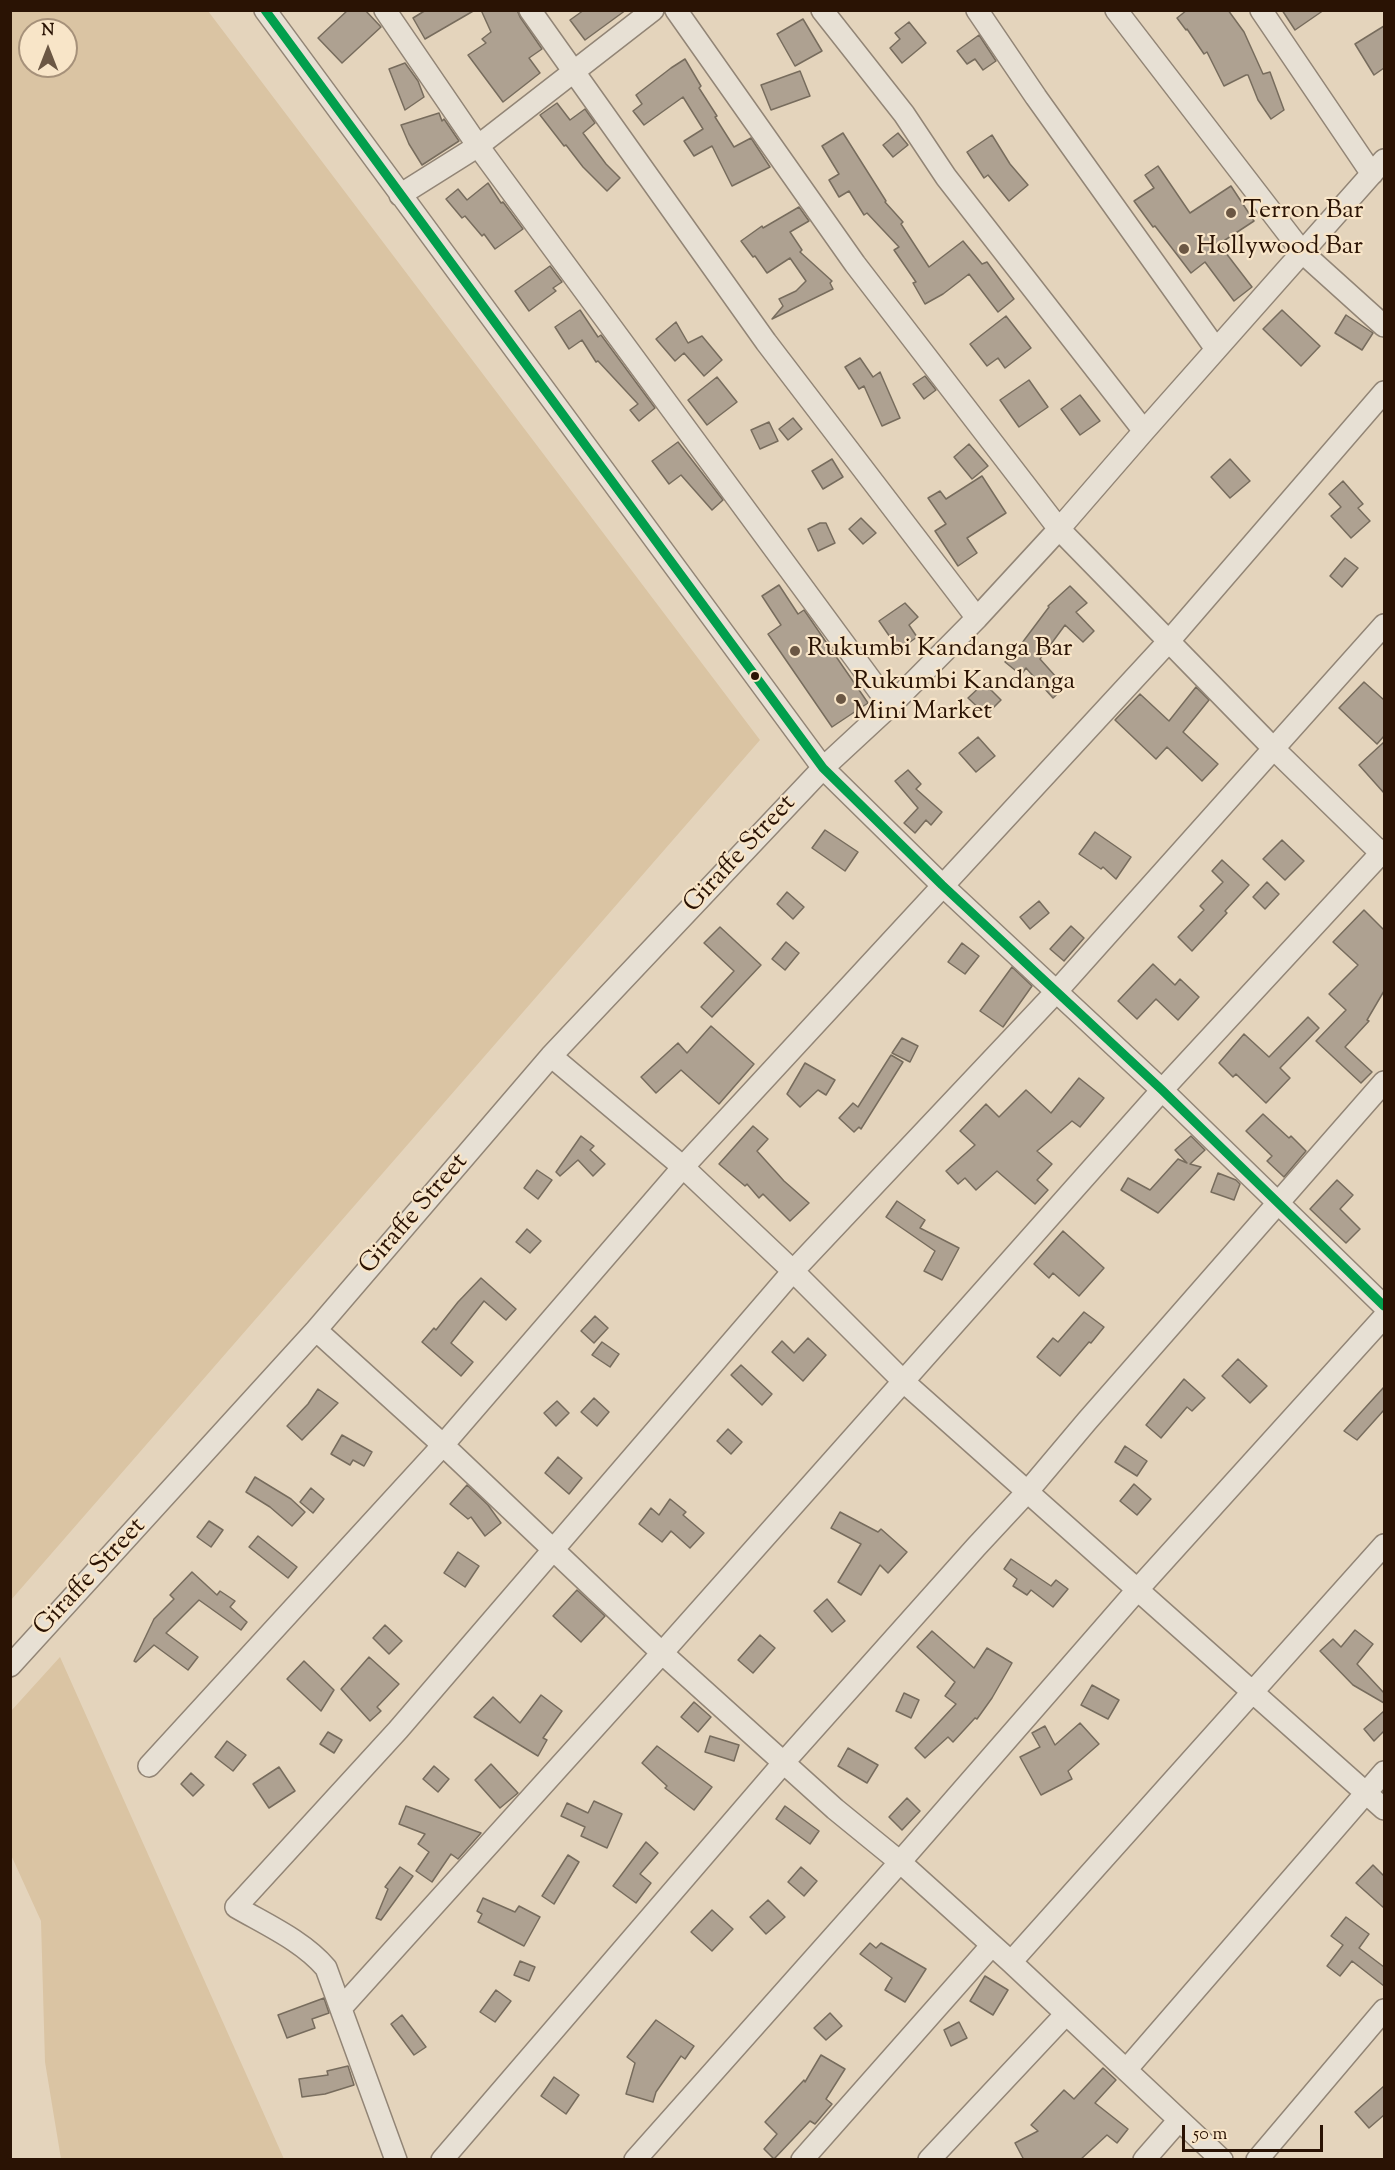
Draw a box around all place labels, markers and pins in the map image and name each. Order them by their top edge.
place label: Terron Bar [1243,197,1363,229]
marker: Terron Bar [1224,206,1238,220]
place label: Hollywood Bar [1196,233,1363,265]
marker: Hollywood Bar [1177,242,1191,256]
place label: Rukumbi Kandanga Bar [807,635,1073,667]
marker: Rukumbi Kandanga Bar [788,644,802,658]
place label: Rukumbi Kandanga Mini Market [853,668,1075,730]
unlabelled marker [749,670,761,682]
marker: Rukumbi Kandanga Mini Market [834,692,848,706]

